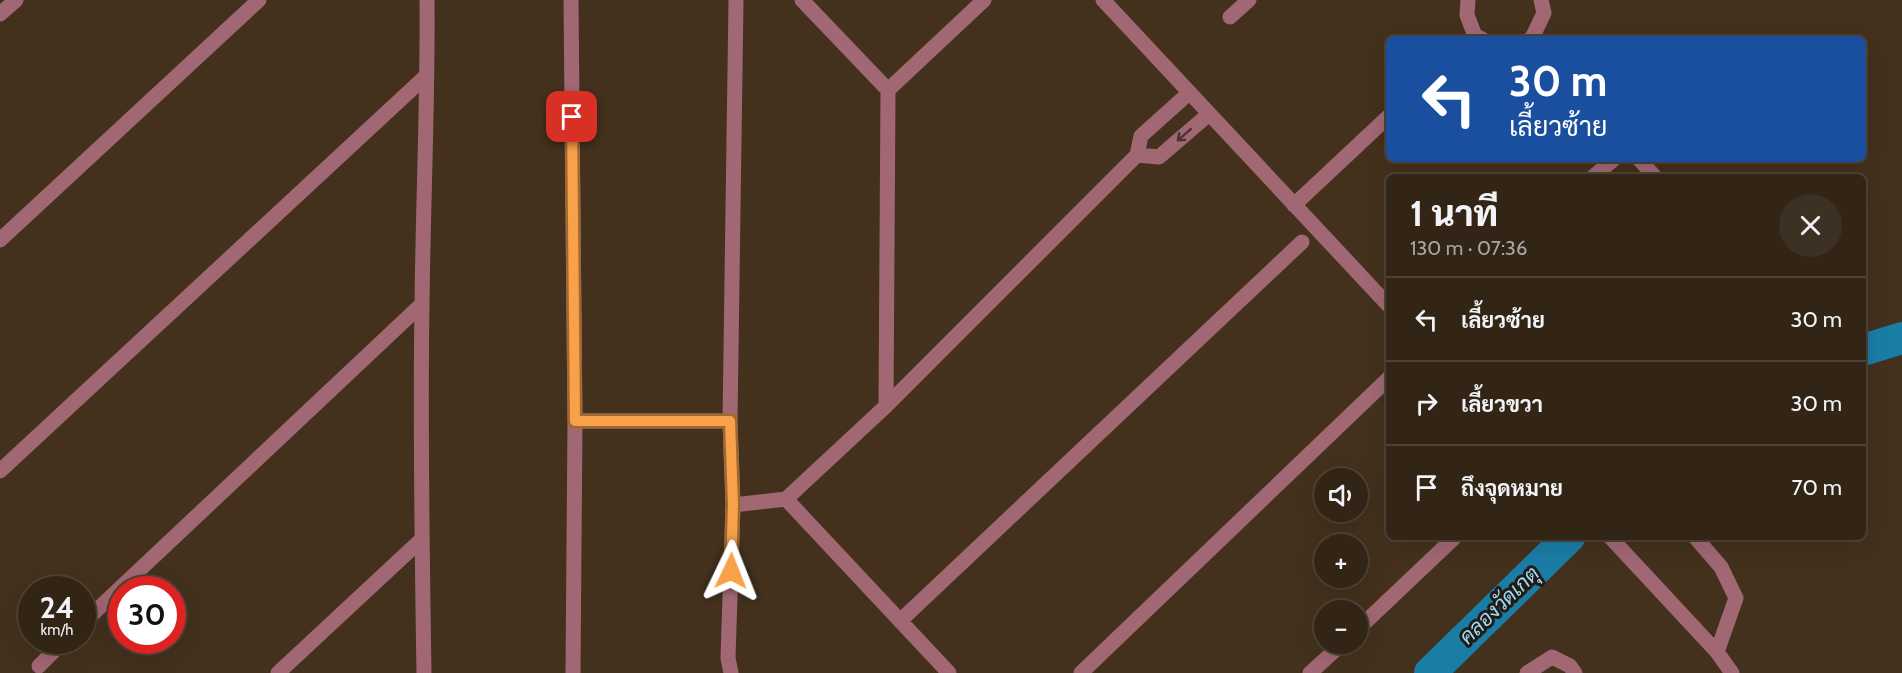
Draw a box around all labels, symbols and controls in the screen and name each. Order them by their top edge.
text: 30 m [1509,55,1607,107]
icon: left [1410,60,1488,138]
pin [546,91,597,142]
icon: arrive [555,100,588,133]
text: เลี้ยวซ้าย [1509,110,1607,143]
one-way arrow [1177,128,1192,142]
text: 1 นาที [1410,191,1498,235]
button: close [1779,194,1842,257]
text: 130 m · 07:36 [1410,236,1527,260]
icon: left [1410,303,1443,336]
text: 30 m [1790,306,1842,333]
text: เลี้ยวซ้าย [1461,307,1545,334]
icon: right [1410,387,1443,420]
text: 30 m [1790,390,1842,417]
text: เลี้ยวขวา [1461,391,1543,418]
map controls [1314,468,1368,654]
button: sound [1314,468,1368,522]
icon: arrive [1410,471,1443,504]
text: 70 m [1792,474,1842,501]
text: ถึงจุดหมาย [1461,475,1563,502]
button: + [1314,534,1368,588]
position arrow [699,539,763,603]
water label: คลองวัดเกตุ [1454,561,1545,651]
speed limit sign: 30 [108,576,186,654]
text: 24 [40,589,74,626]
button: − [1314,600,1368,654]
text: km/h [41,621,73,639]

